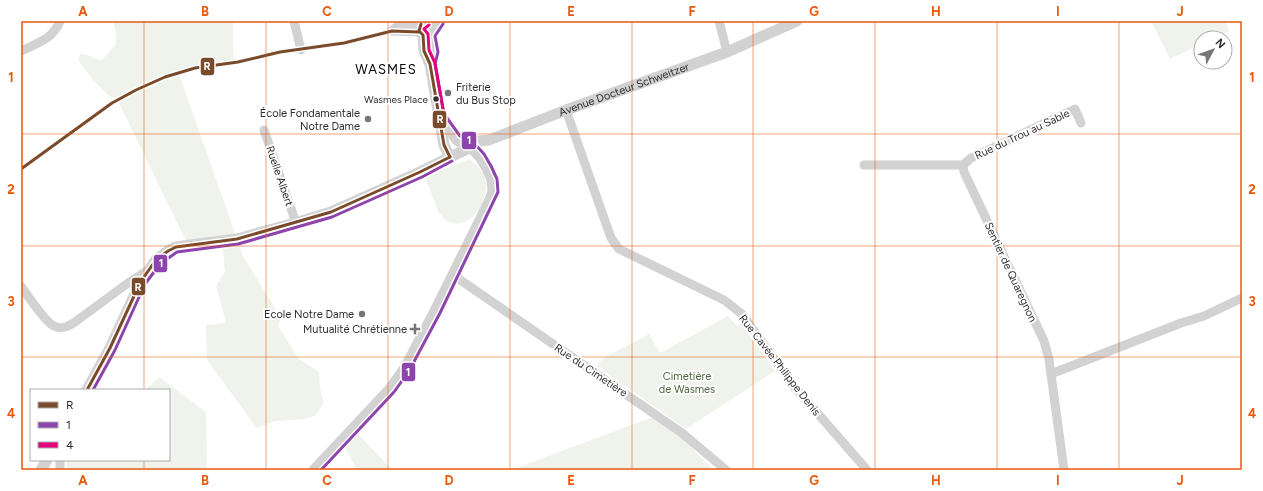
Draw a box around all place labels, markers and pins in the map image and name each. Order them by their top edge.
place label: Friterie du Bus Stop [456,81,516,107]
marker: Friterie du Bus Stop [443,88,453,98]
place label: Wasmes Place [364,93,429,106]
marker: Wasmes Place [431,94,441,104]
place label: École Fondamentale Notre Dame [260,107,360,133]
marker: École Fondamentale Notre Dame [363,114,373,124]
place label: Ecole Notre Dame [264,308,354,321]
marker: Ecole Notre Dame [357,309,367,319]
place label: Mutualité Chrétienne [303,323,407,336]
marker: Mutualité Chrétienne [410,324,420,334]

